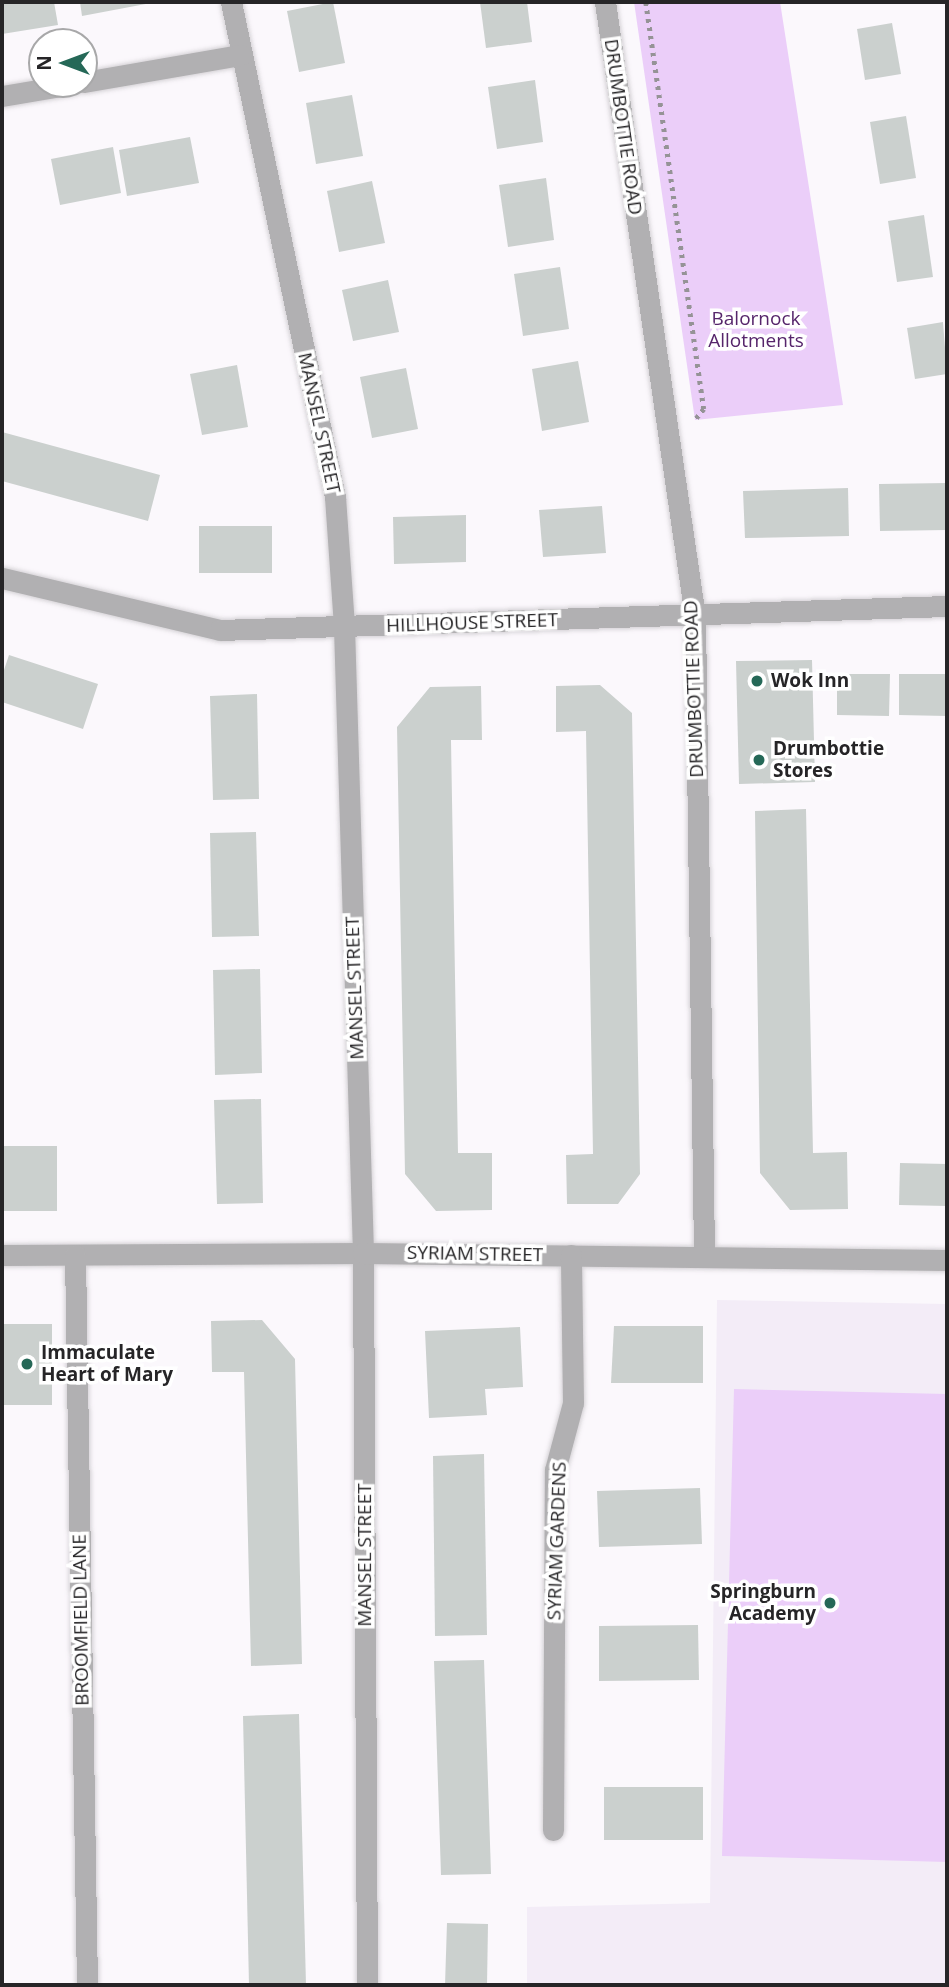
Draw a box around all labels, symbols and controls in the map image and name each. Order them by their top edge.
north arrow [28,28,98,98]
street label: DRUMBOTTIE ROAD [599,38,647,216]
text: N [31,55,57,71]
park label: Balornock Allotments [708,308,804,352]
street label: MANSEL STREET [293,350,345,496]
street label: DRUMBOTTIE ROAD [680,600,708,778]
street label: HILLHOUSE STREET [386,609,558,637]
place label: Wok Inn [771,670,849,692]
marker: Wok Inn [749,673,765,689]
place label: Drumbottie Stores [773,738,884,782]
marker: Drumbottie Stores [751,752,767,768]
street label: MANSEL STREET [341,916,369,1060]
street label: SYRIAM STREET [407,1241,543,1267]
place label: Immaculate Heart of Mary [41,1342,173,1386]
marker: Immaculate Heart of Mary [19,1356,35,1372]
street label: SYRIAM GARDENS [543,1461,571,1621]
street label: MANSEL STREET [354,1483,376,1627]
street label: BROOMFIELD LANE [68,1534,94,1706]
place label: Springburn Academy [710,1581,816,1625]
marker: Springburn Academy [822,1595,838,1611]

